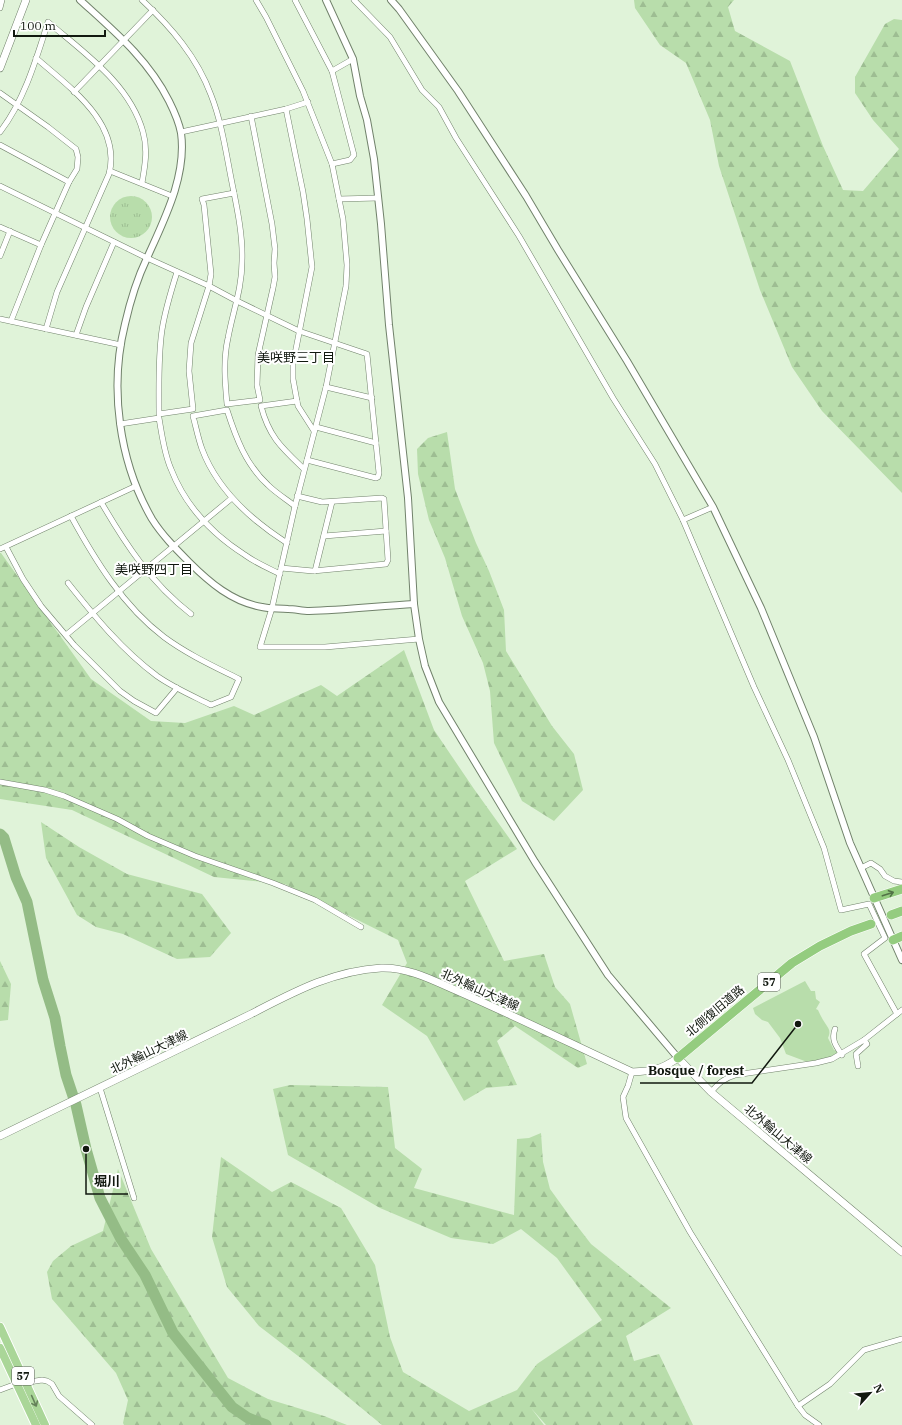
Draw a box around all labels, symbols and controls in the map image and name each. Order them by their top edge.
scale bar [14,12,105,38]
text: 100 m [20,18,56,33]
district label: 美咲野三丁目 [257,349,335,366]
district label: 美咲野四丁目 [115,561,193,578]
one-way arrow [881,890,894,897]
street label: 北外輪山大津線 [439,966,522,1013]
road number: 57 [758,973,780,991]
street label: 北側復旧道路 [682,982,747,1040]
street label: 北外輪山大津線 [108,1026,190,1077]
callout: Bosque / forest [640,1058,752,1083]
text: Bosque / forest [648,1062,744,1079]
street label: 北外輪山大津線 [741,1101,815,1166]
callout: 堀川 [86,1169,128,1194]
text: 堀川 [94,1173,120,1190]
road number: 57 [12,1367,34,1385]
north arrow [850,1373,890,1413]
text: N [871,1381,887,1396]
one-way arrow [31,1395,38,1407]

